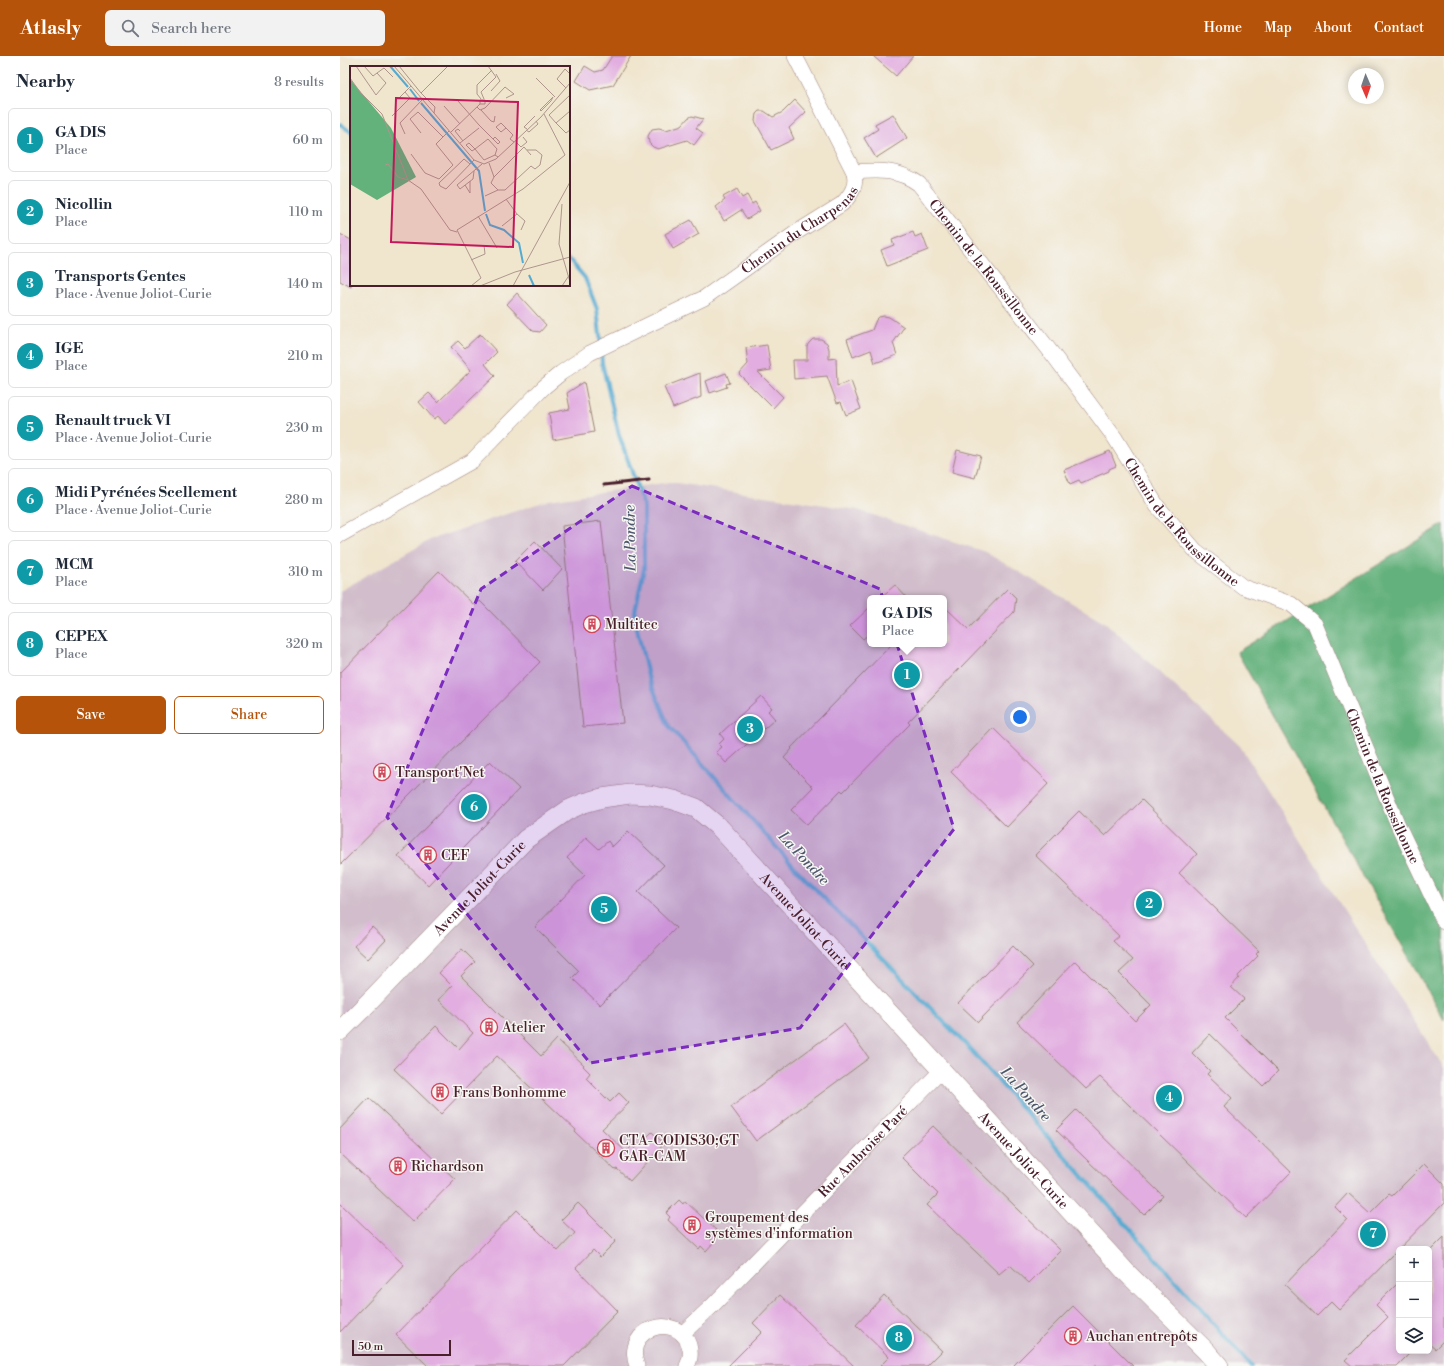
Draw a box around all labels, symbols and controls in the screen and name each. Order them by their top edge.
search box [105,10,385,46]
text: Atlasly [20,16,81,40]
icon: search [119,17,141,39]
text: Search here [151,19,231,38]
text: Home [1204,19,1242,37]
text: Map [1264,19,1292,37]
text: About [1314,19,1352,37]
text: Contact [1374,19,1424,37]
inset map [350,66,570,286]
north arrow [1348,68,1384,104]
text: Nearby [16,71,75,93]
text: 8 results [274,74,324,90]
text: GA DIS [55,123,106,142]
text: 1 [27,132,33,148]
text: 60 m [292,132,323,148]
text: Place [55,142,87,158]
street label: Chemin du Charpenas [738,184,863,279]
text: Nicollin [55,195,112,214]
street label: Chemin de la Roussillonne [924,196,1042,339]
text: 2 [26,204,34,220]
text: 110 m [289,204,323,220]
text: Place [55,214,87,230]
text: Transports Gentes [55,267,186,286]
text: 3 [26,276,34,292]
text: 140 m [287,276,323,292]
text: Place · Avenue Joliot-Curie [55,286,212,302]
text: IGE [55,339,83,358]
text: 4 [26,348,34,364]
text: 210 m [288,348,323,364]
text: Place [55,358,87,374]
text: Renault truck VI [55,411,171,430]
text: 5 [26,420,34,436]
text: 230 m [286,420,323,436]
text: Place · Avenue Joliot-Curie [55,430,212,446]
street label: Chemin de la Roussillonne [1119,455,1243,591]
text: Midi Pyrénées Scellement [55,483,237,502]
text: 6 [26,492,34,508]
text: 280 m [285,492,323,508]
text: Place · Avenue Joliot-Curie [55,502,212,518]
water label: La Pondre [620,505,641,572]
text: MCM [55,555,93,574]
text: 7 [26,564,34,580]
text: 310 m [288,564,323,580]
text: Place [55,574,87,590]
popup [867,595,947,647]
text: GA DIS [882,604,932,623]
building icon: Multitec [582,614,602,634]
place label: Multitec [605,616,658,634]
text: Place [882,623,914,639]
text: CEPEX [55,627,108,646]
text: 8 [26,636,34,652]
text: 320 m [286,636,323,652]
text: Place [55,646,87,662]
pin: 1 [894,660,920,690]
button: Save [16,696,166,734]
button: Share [174,696,324,734]
street label: Chemin de la Roussillonne [1341,706,1423,867]
your location [1010,707,1030,727]
pin: 3 [737,714,763,744]
building icon: Transport'Net [372,762,392,782]
place label: Transport'Net [395,764,485,782]
pin: 6 [461,792,487,822]
water label: La Pondre [773,827,833,889]
street label: Avenue Joliot-Curie [429,837,530,941]
building icon: CEF [418,845,438,865]
place label: CEF [441,847,470,865]
street label: Avenue Joliot-Curie [754,868,853,974]
pin: 2 [1136,889,1162,919]
pin: 5 [591,894,617,924]
building icon: Atelier [479,1017,499,1037]
place label: Atelier [501,1019,545,1037]
water label: La Pondre [996,1063,1055,1125]
building icon: Frans Bonhomme [430,1082,450,1102]
pin: 4 [1156,1083,1182,1113]
place label: Frans Bonhomme [453,1084,566,1102]
street label: Rue Ambroise Paré [815,1102,912,1202]
street label: Avenue Joliot-Curie [973,1108,1072,1213]
place label: CTA-CODIS30;GT GAR-CAM [619,1132,739,1166]
building icon: CTA-CODIS30;GT GAR-CAM [596,1138,616,1158]
building icon: Richardson [388,1156,408,1176]
place label: Richardson [411,1158,485,1176]
place label: Groupement des systèmes d'information [705,1209,854,1243]
building icon: Groupement des systèmes d'information [682,1215,702,1235]
pin: 7 [1360,1219,1386,1249]
map controls [1396,1246,1432,1354]
button: + [1396,1246,1432,1282]
button: − [1396,1282,1432,1318]
button: layers [1396,1318,1432,1354]
pin: 8 [886,1323,912,1353]
building icon: Auchan entrepôts [1063,1326,1083,1346]
place label: Auchan entrepôts [1085,1328,1197,1346]
scale bar [352,1338,451,1357]
text: 50 m [358,1340,383,1354]

